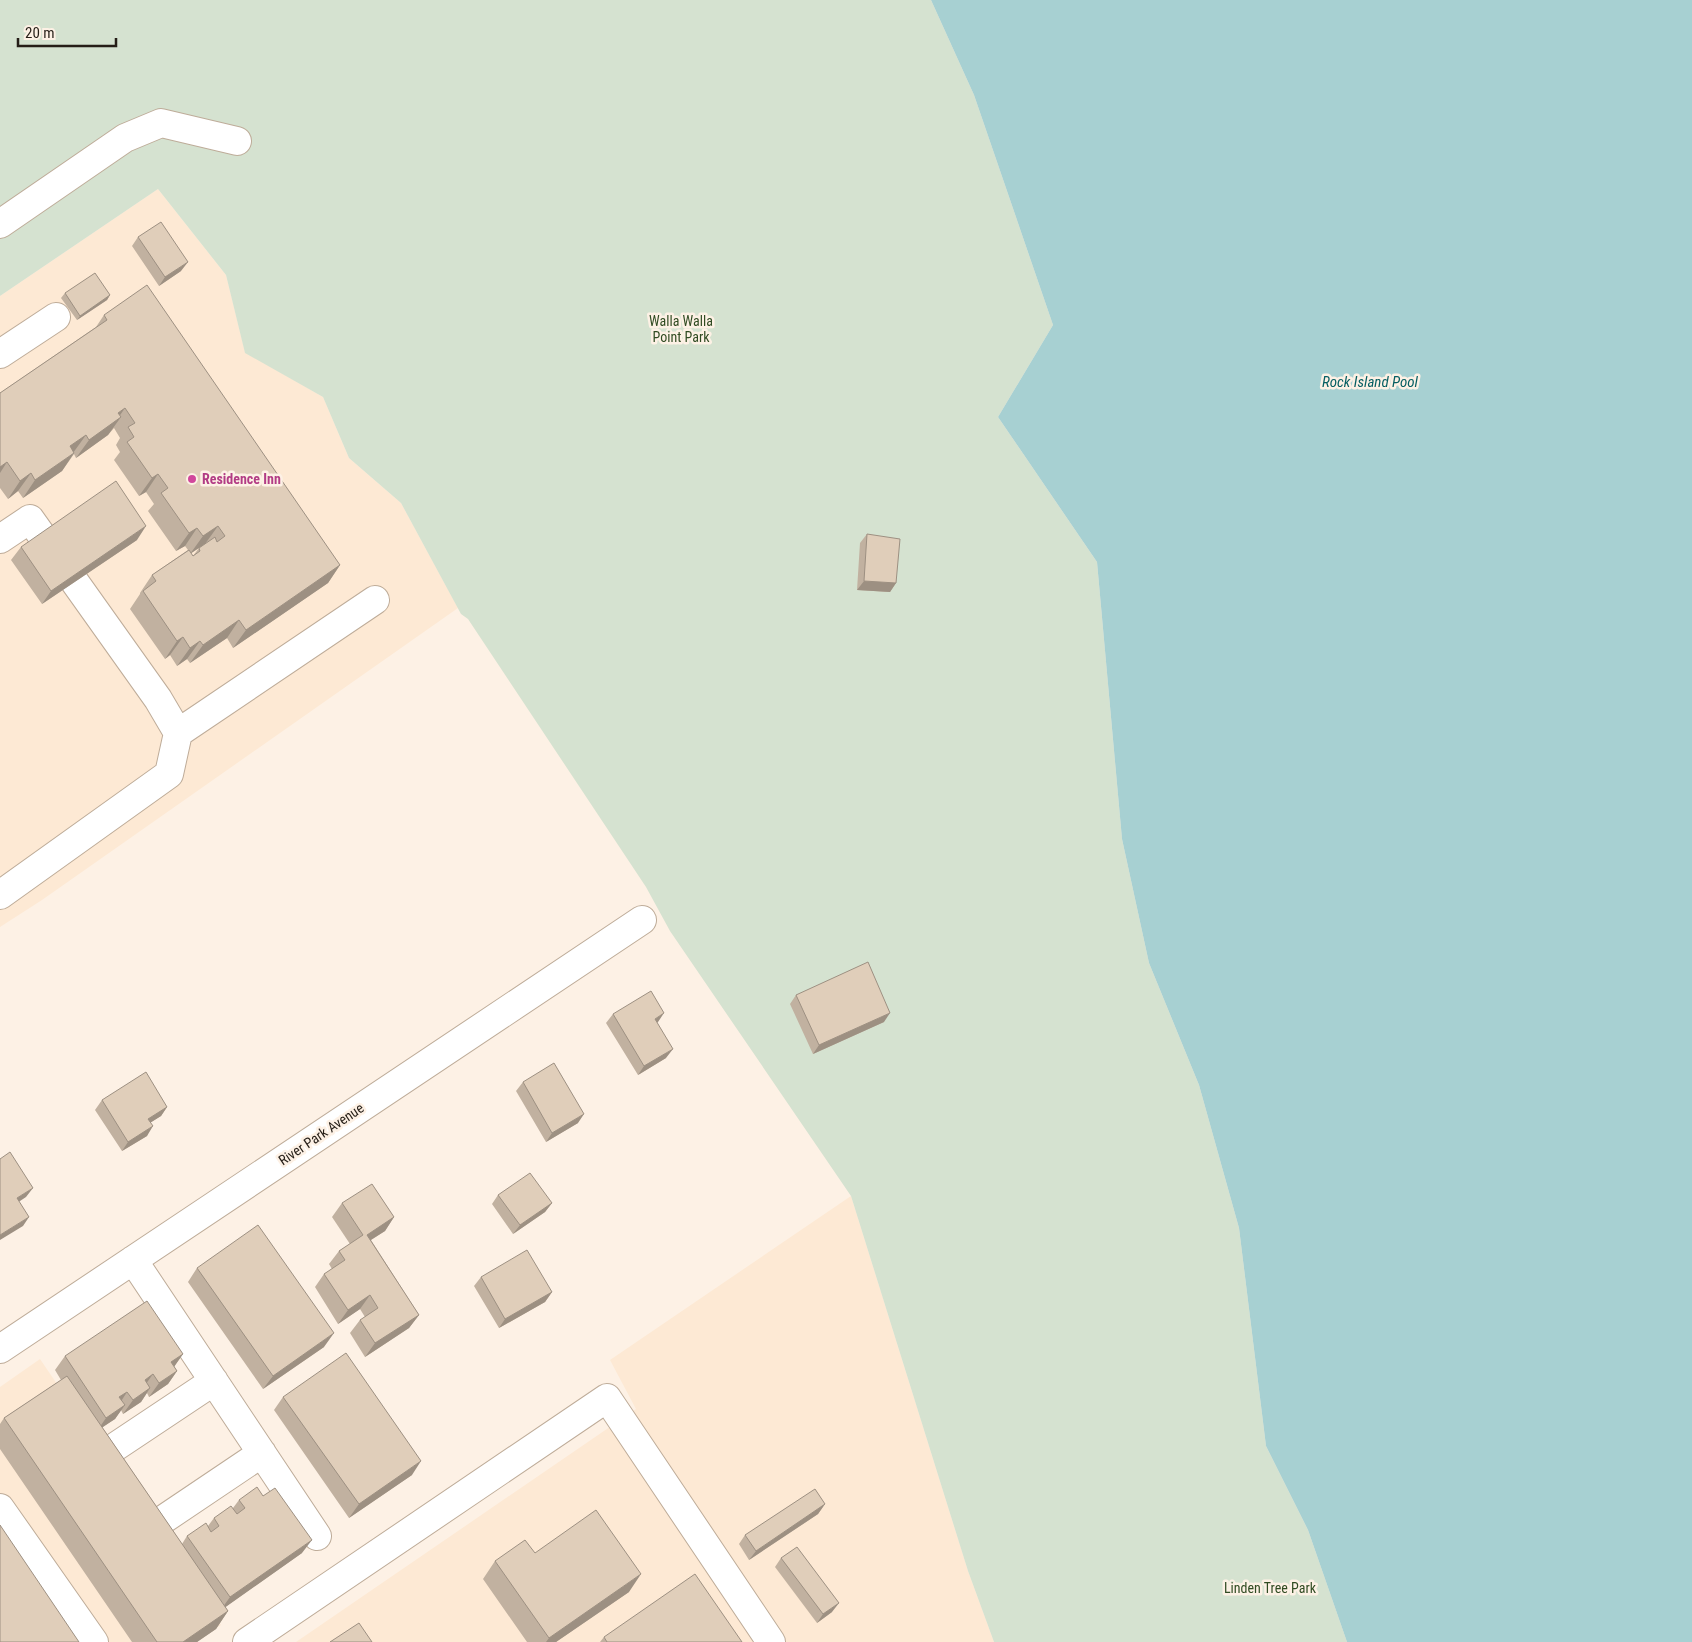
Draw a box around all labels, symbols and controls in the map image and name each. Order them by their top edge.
scale bar [18,15,115,47]
text: 20 m [25,24,55,42]
park label: Walla Walla Point Park [649,313,713,345]
water label: Rock Island Pool [1322,373,1419,391]
place label: Residence Inn [202,471,281,487]
marker: Residence Inn [186,473,198,485]
street label: River Park Avenue [275,1099,367,1168]
park label: Linden Tree Park [1224,1580,1317,1596]

